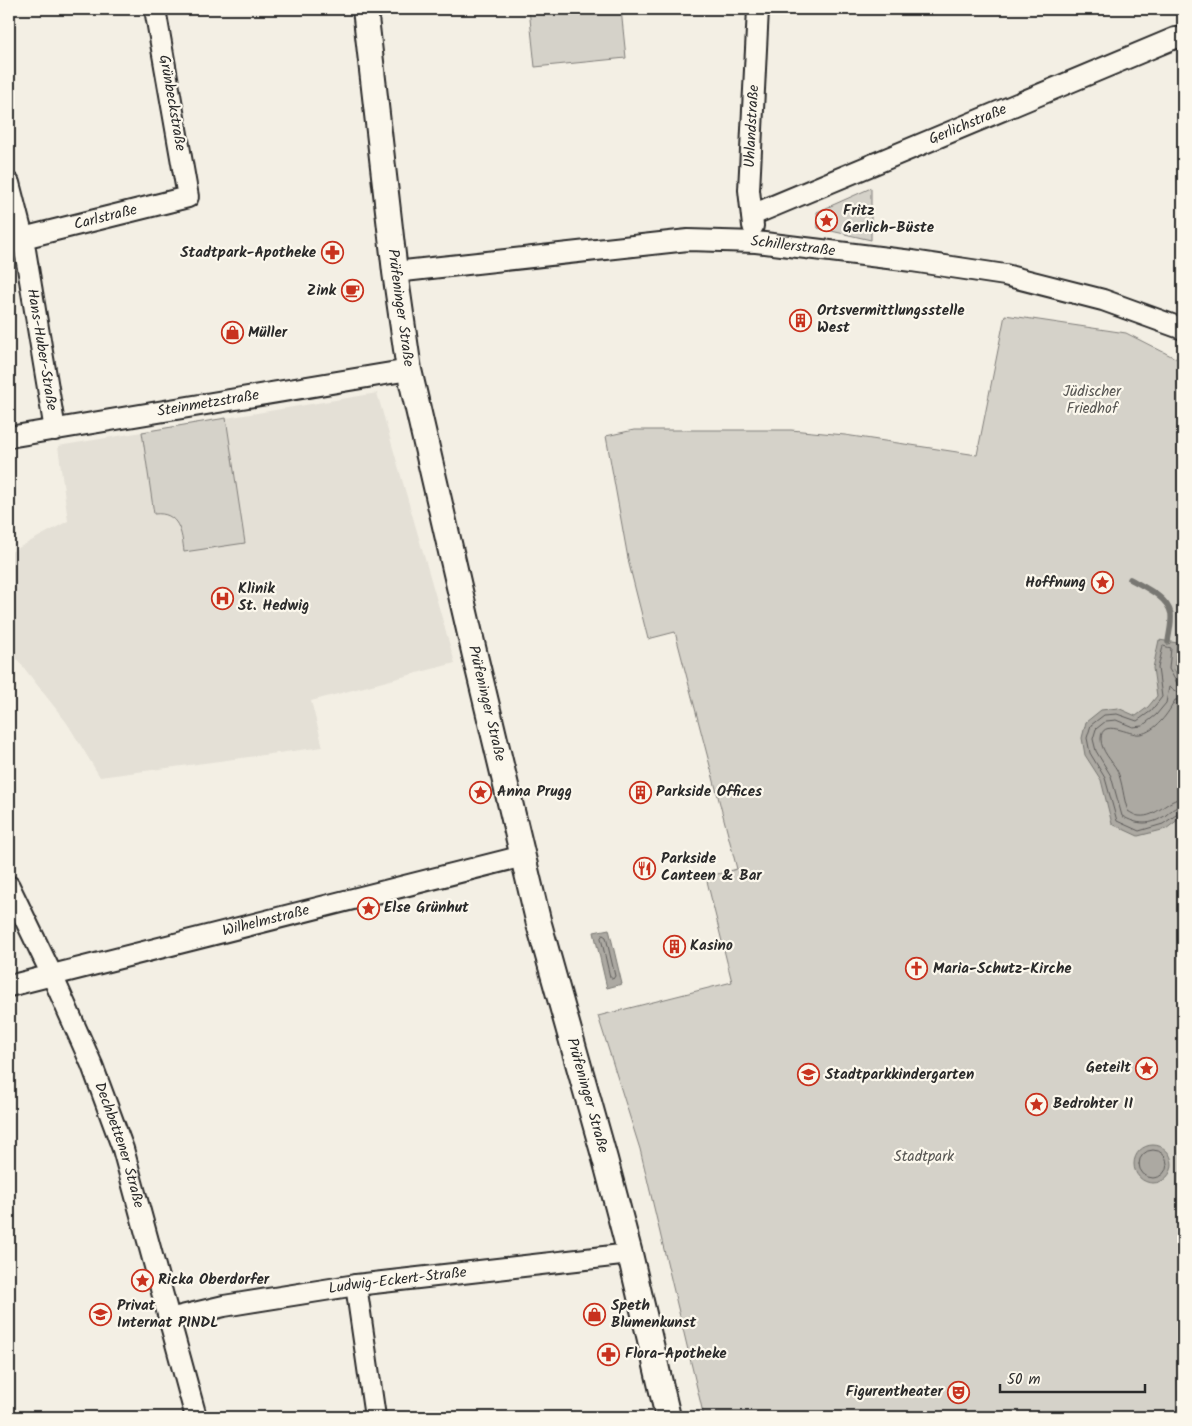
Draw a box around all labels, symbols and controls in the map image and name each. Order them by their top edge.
street label: Grünbeckstraße [152,53,192,153]
street label: Uhlandstraße [738,84,766,168]
street label: Gerlichstraße [925,98,1011,152]
street label: Carlstraße [71,198,140,237]
place label: Fritz Gerlich-Büste [843,199,935,240]
place icon: Fritz Gerlich-Büste [815,208,839,232]
street label: Schillerstraße [750,230,837,264]
place label: Stadtpark-Apotheke [180,241,317,265]
pharmacy icon: Stadtpark-Apotheke [320,241,344,265]
street label: Prüfeninger Straße [380,248,420,369]
place label: Zink [307,279,337,303]
cafe icon: Zink [340,279,364,303]
street label: Hans-Huber-Straße [20,287,64,413]
place label: Ortsvermittlungsstelle West [817,299,965,340]
building icon: Ortsvermittlungsstelle West [789,308,813,332]
shop icon: Müller [220,321,244,345]
place label: Müller [248,321,288,345]
park label: Jüdischer Friedhof [1063,380,1122,421]
street label: Steinmetzstraße [155,383,261,424]
place label: Hoffnung [1025,571,1086,595]
place icon: Hoffnung [1090,571,1114,595]
place label: Klinik St. Hedwig [238,577,309,618]
hospital icon: Klinik St. Hedwig [210,586,234,610]
street label: Prüfeninger Straße [461,643,512,764]
place icon: Anna Prugg [469,780,493,804]
place label: Anna Prugg [497,780,572,804]
building icon: Parkside Offices [628,780,652,804]
place label: Parkside Offices [656,780,762,804]
place label: Parkside Canteen & Bar [661,847,762,888]
restaurant icon: Parkside Canteen & Bar [633,856,657,880]
place icon: Else Grünhut [356,896,380,920]
place label: Else Grünhut [384,896,469,920]
street label: Wilhelmstraße [220,898,312,944]
building icon: Kasino [662,934,686,958]
place label: Kasino [690,934,733,958]
church icon: Maria-Schutz-Kirche [905,957,929,981]
place label: Maria-Schutz-Kirche [933,957,1072,981]
street label: Prüfeninger Straße [560,1035,615,1156]
place label: Geteilt [1086,1056,1131,1080]
place icon: Geteilt [1135,1056,1159,1080]
school or university icon: Stadtparkkindergarten [797,1063,821,1087]
place label: Stadtparkkindergarten [825,1063,974,1087]
street label: Dechbettener Straße [87,1079,151,1211]
place icon: Bedrohter II [1025,1092,1049,1116]
place label: Bedrohter II [1053,1092,1133,1116]
park label: Stadtpark [894,1145,955,1169]
street label: Ludwig-Eckert-Straße [327,1261,468,1301]
place icon: Ricka Oberdorfer [130,1268,154,1292]
place label: Ricka Oberdorfer [158,1268,270,1292]
place label: Privat Internat PINDL [117,1294,218,1335]
place label: Speth Blumenkunst [611,1294,697,1335]
school or university icon: Privat Internat PINDL [89,1303,113,1327]
shop icon: Speth Blumenkunst [583,1303,607,1327]
pharmacy icon: Flora-Apotheke [597,1342,621,1366]
place label: Flora-Apotheke [625,1342,727,1366]
scale bar [1000,1361,1144,1393]
text: 50 m [1007,1368,1041,1392]
place label: Figurentheater [846,1380,944,1404]
theatre icon: Figurentheater [947,1380,971,1404]

